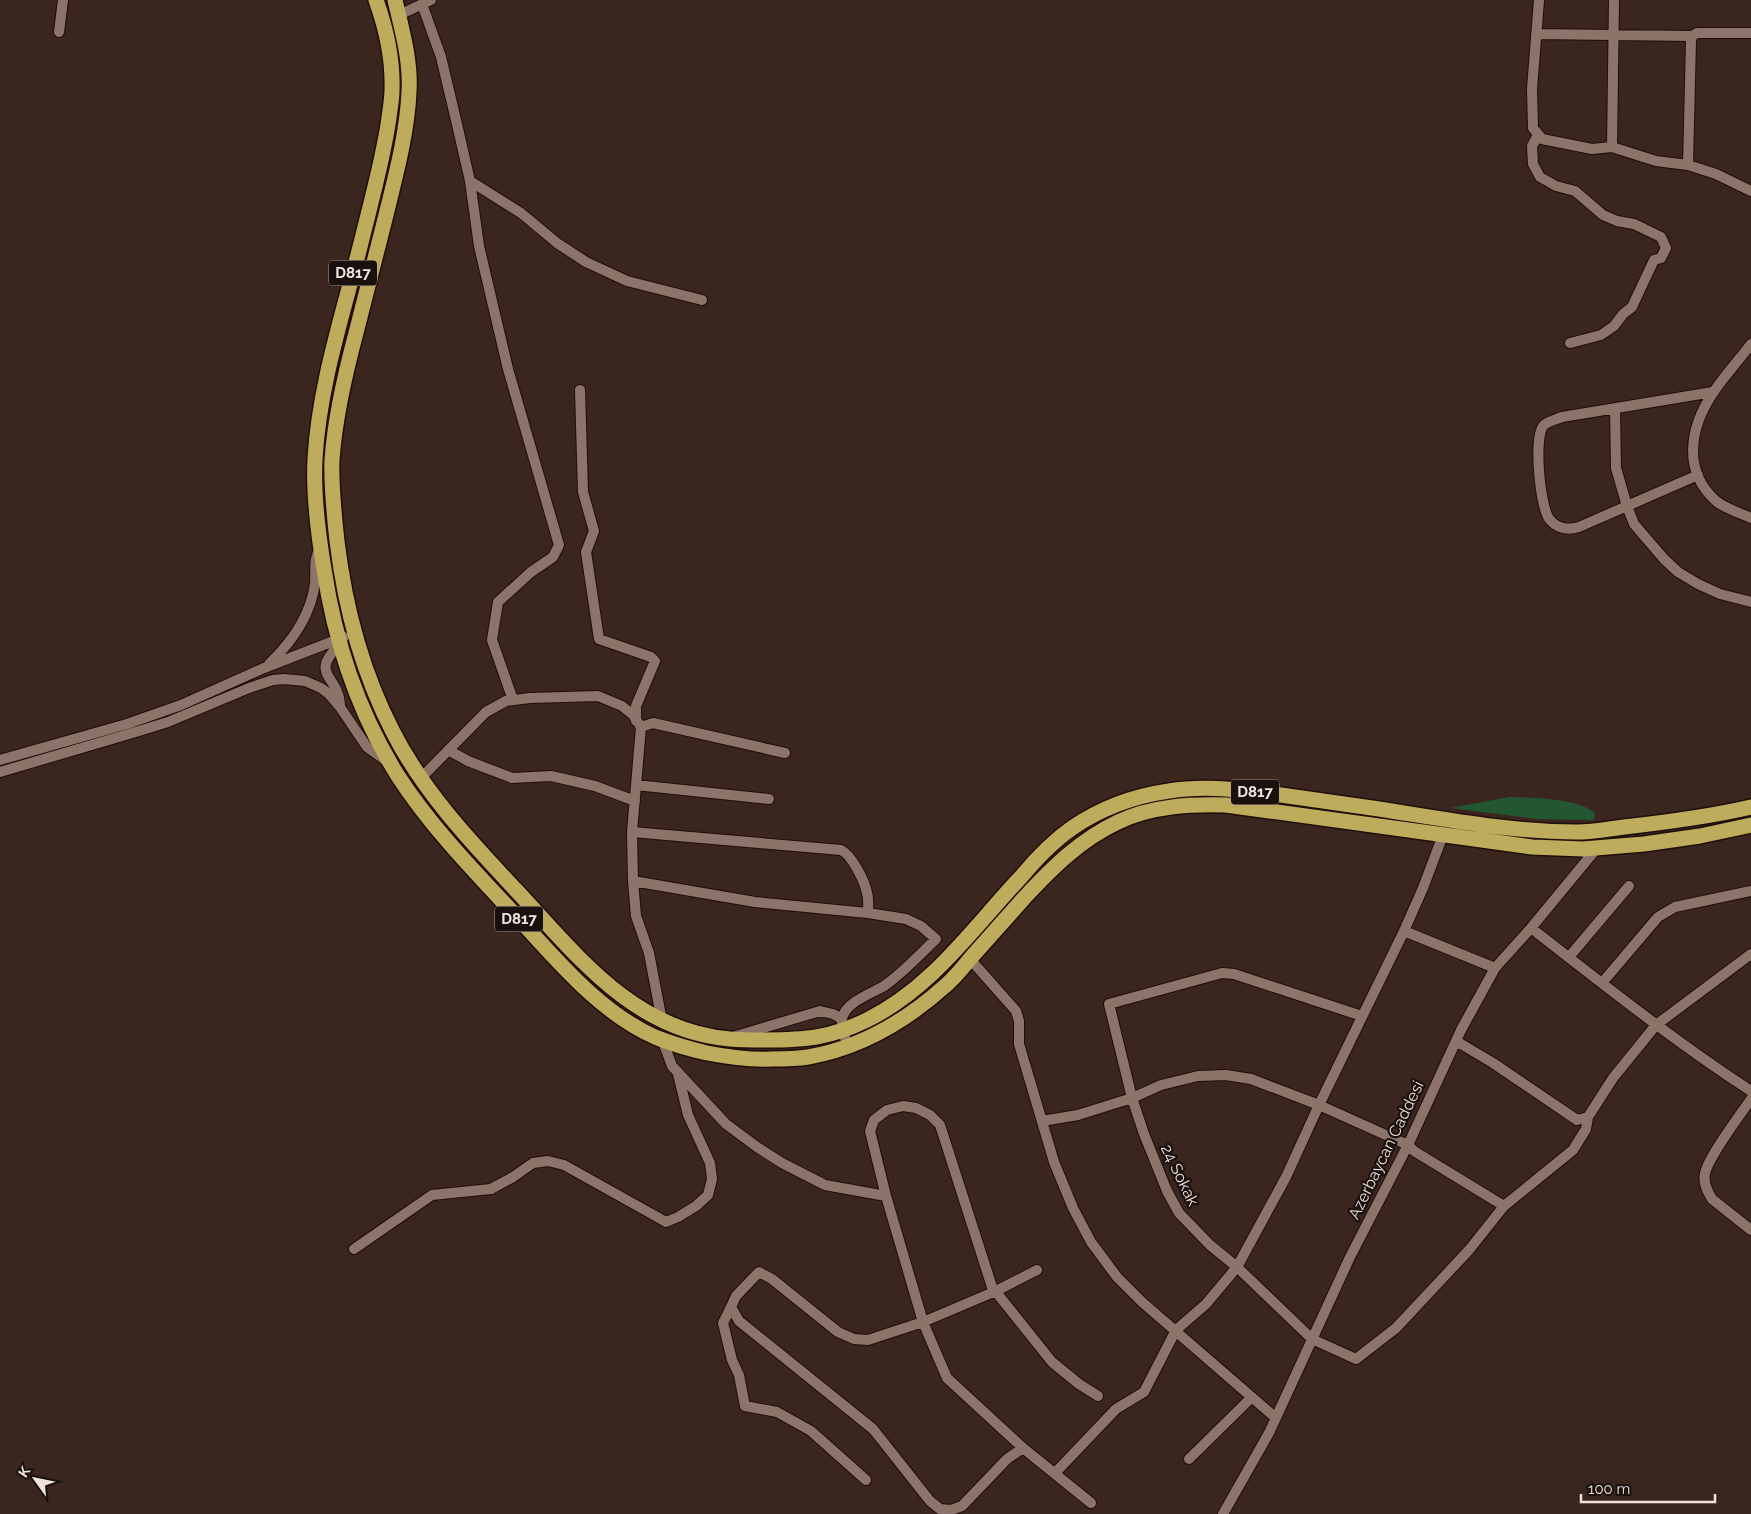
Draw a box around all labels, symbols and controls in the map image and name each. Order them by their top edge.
road number: D817 [329,260,377,286]
road number: D817 [1231,780,1279,804]
road number: D817 [495,906,543,932]
street label: Azerbaycan Caddesi [1344,1078,1428,1222]
street label: 24 Sokak [1157,1141,1203,1209]
north arrow [10,1454,60,1504]
text: K [15,1463,34,1480]
scale bar [1581,1472,1715,1504]
text: 100 m [1588,1480,1630,1498]

